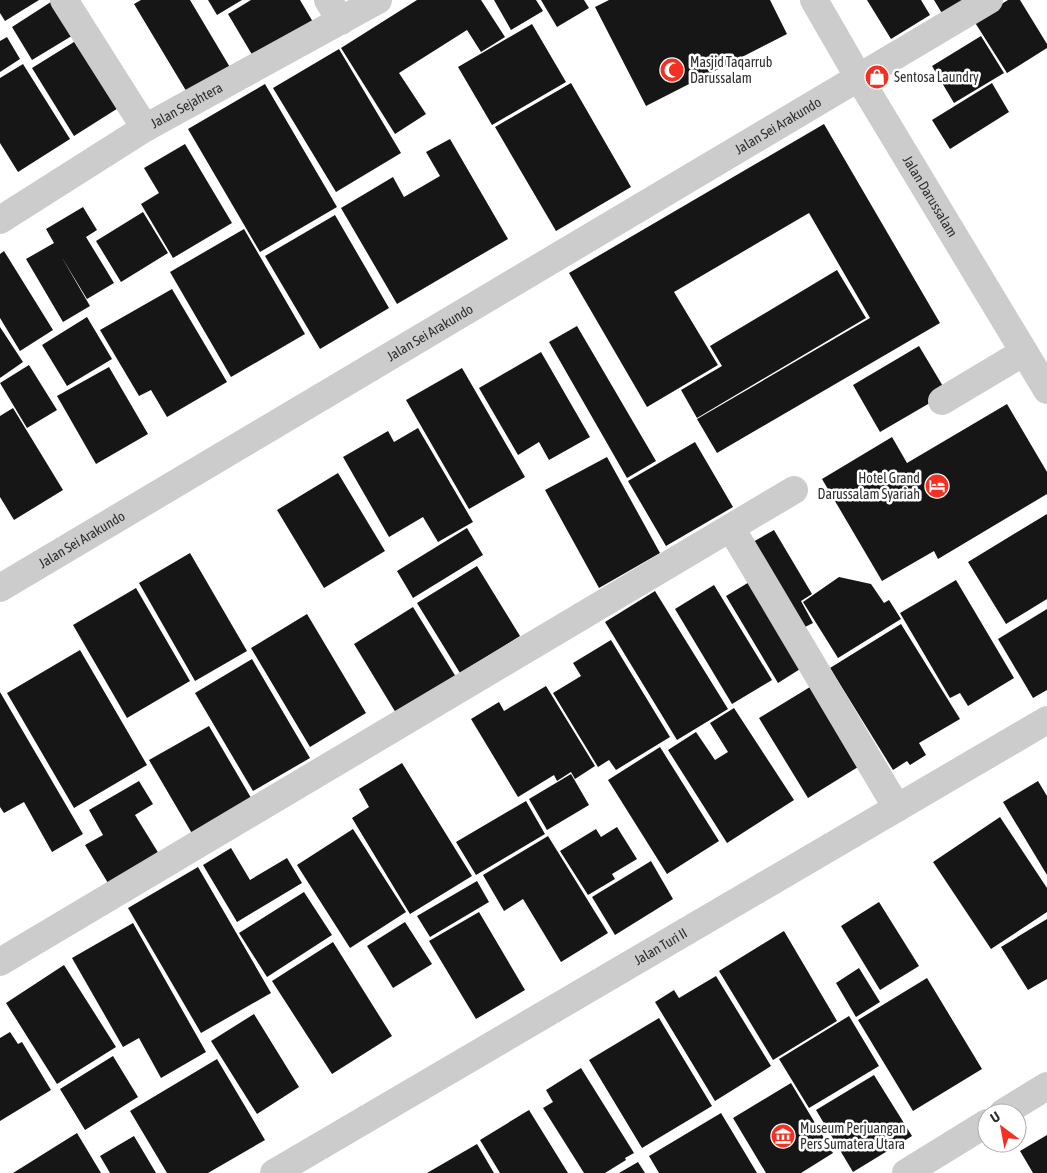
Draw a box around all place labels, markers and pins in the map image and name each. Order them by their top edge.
place label: Masjid Taqarrub Darussalam [690,54,773,86]
mosque icon: Masjid Taqarrub Darussalam [659,57,685,83]
shop icon: Sentosa Laundry [864,64,890,90]
place label: Sentosa Laundry [894,69,979,85]
place label: Hotel Grand Darussalam Syariah [818,470,920,502]
hotel icon: Hotel Grand Darussalam Syariah [924,473,950,499]
place label: Museum Perjuangan Pers Sumatera Utara [800,1120,906,1152]
museum icon: Museum Perjuangan Pers Sumatera Utara [770,1123,796,1149]

